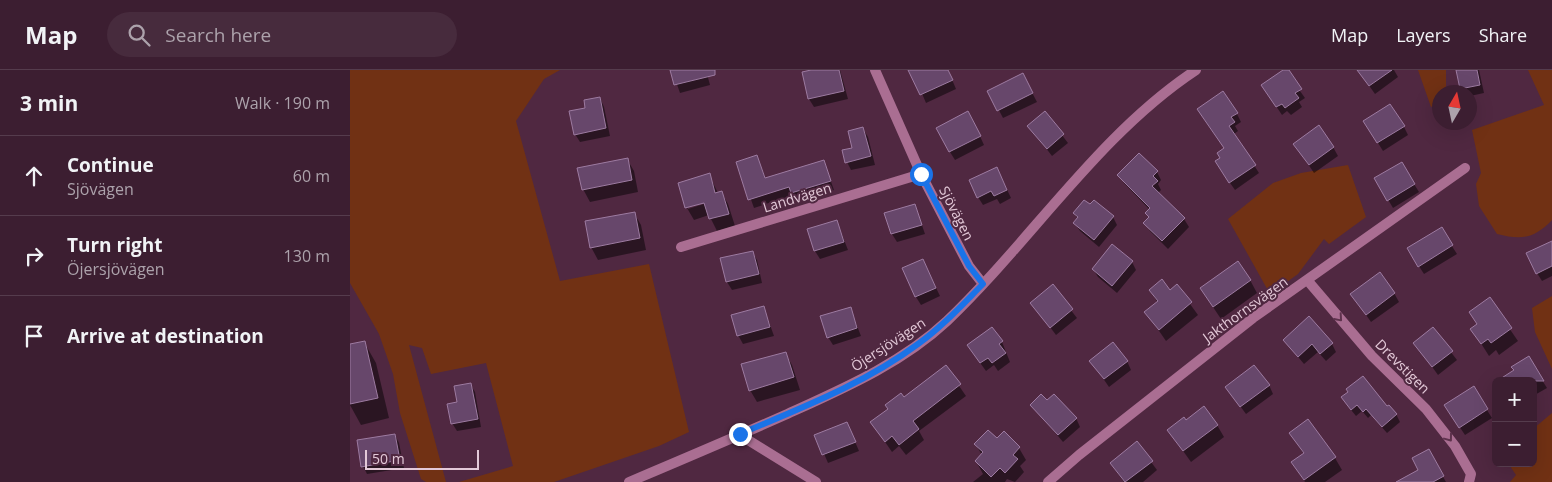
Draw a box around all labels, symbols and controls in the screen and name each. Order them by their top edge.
search box [107,12,457,57]
text: Map [25,18,77,51]
icon: search [125,21,153,49]
text: Search here [165,22,271,48]
text: Map [1331,23,1368,47]
text: Layers [1396,23,1451,47]
text: Share [1479,23,1527,47]
north arrow [1432,85,1477,130]
text: 3 min [20,89,78,117]
text: Walk · 190 m [235,92,330,114]
text: Continue [67,152,154,178]
icon: ahead [20,162,48,190]
route start [910,163,933,186]
text: 60 m [293,165,330,187]
text: Sjövägen [67,178,134,200]
street label: Landvägen [760,178,834,216]
street label: Sjövägen [935,183,979,243]
text: Turn right [67,232,162,258]
icon: right [20,242,48,270]
text: 130 m [284,245,330,267]
text: Öjersjövägen [67,258,165,280]
street label: Jakthornsvägen [1197,272,1291,347]
street label: Öjersjövägen [847,313,929,375]
one-way arrow [1334,313,1343,322]
icon: arrive [20,322,48,350]
text: Arrive at destination [67,323,264,349]
street label: Drevstigen [1372,335,1434,397]
map controls [1492,377,1537,467]
button: + [1492,377,1537,422]
button: − [1492,422,1537,467]
route end [729,423,752,446]
one-way arrow [1443,432,1451,441]
scale bar [365,447,479,470]
text: 50 m [372,449,405,468]

